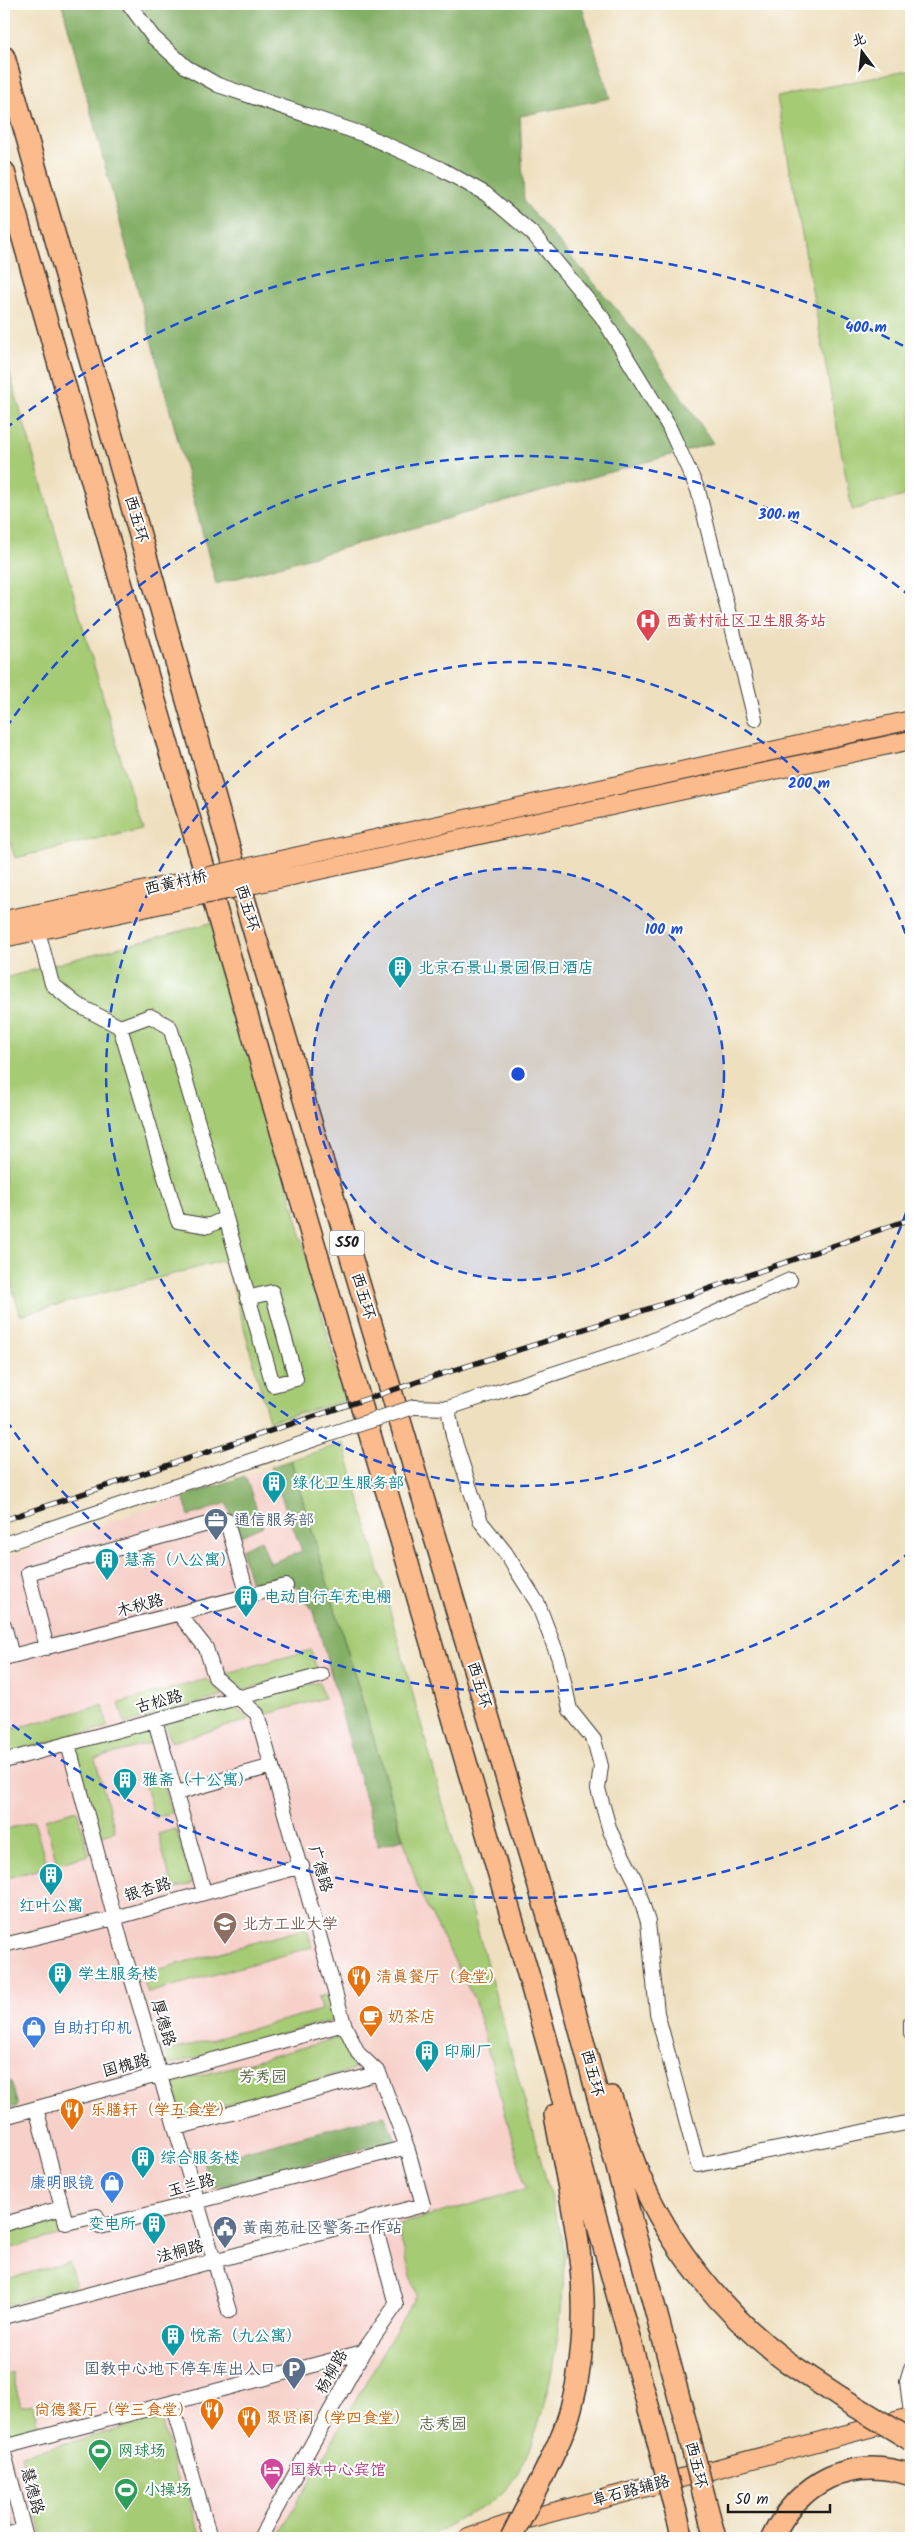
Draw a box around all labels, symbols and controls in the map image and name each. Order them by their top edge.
north arrow [838,28,888,78]
text: 北 [849,28,869,53]
text: 400 m [845,316,887,340]
street label: 西五环 [117,492,155,546]
text: 300 m [757,503,800,527]
hospital icon: 西黄村社区卫生服务站 [635,608,661,642]
place label: 西黄村社区卫生服务站 [666,609,826,634]
text: 200 m [788,772,830,796]
street label: 西黄村桥 [142,864,210,902]
street label: 西五环 [228,881,266,935]
text: 100 m [645,918,683,942]
building icon: 北京石景山景园假日酒店 [387,955,413,989]
place label: 北京石景山景园假日酒店 [418,956,594,981]
centre of rings [509,1065,527,1083]
road number: S50 [330,1230,364,1256]
street label: 西五环 [344,1269,382,1323]
building icon: 绿化卫生服务部 [261,1470,287,1504]
place label: 绿化卫生服务部 [292,1471,404,1496]
office icon: 通信服务部 [203,1507,229,1541]
place label: 通信服务部 [234,1508,314,1533]
building icon: 慧斋（八公寓） [94,1547,120,1581]
place label: 慧斋（八公寓） [124,1548,236,1573]
building icon: 电动自行车充电棚 [233,1584,259,1618]
place label: 电动自行车充电棚 [264,1585,392,1610]
street label: 木秋路 [114,1588,166,1624]
street label: 西五环 [460,1658,498,1712]
street label: 古松路 [133,1684,185,1720]
building icon: 雅斋（十公寓） [112,1767,138,1801]
place label: 雅斋（十公寓） [142,1768,254,1793]
street label: 广德路 [301,1842,339,1896]
building icon: 红叶公寓 [38,1862,64,1896]
street label: 银杏路 [121,1871,175,1909]
place label: 红叶公寓 [19,1894,83,1919]
school or university icon: 北方工业大学 [212,1911,238,1945]
place label: 北方工业大学 [242,1912,338,1937]
building icon: 学生服务楼 [47,1961,73,1995]
place label: 学生服务楼 [78,1962,158,1987]
restaurant icon: 清真餐厅（食堂） [346,1964,372,1998]
place label: 清真餐厅（食堂） [376,1965,504,1990]
street label: 厚德路 [144,1996,182,2050]
cafe icon: 奶茶店 [358,2004,384,2038]
place label: 奶茶店 [388,2005,436,2030]
shop icon: 自助打印机 [21,2015,47,2049]
place label: 自助打印机 [52,2016,132,2041]
building icon: 印刷厂 [414,2039,440,2073]
place label: 印刷厂 [444,2040,492,2065]
street label: 西五环 [574,2047,610,2099]
street label: 国槐路 [100,2048,152,2084]
park label: 芳秀园 [239,2065,287,2090]
restaurant icon: 乐膳轩（学五食堂） [59,2097,85,2131]
place label: 乐膳轩（学五食堂） [90,2098,234,2123]
building icon: 综合服务楼 [130,2145,156,2179]
place label: 综合服务楼 [160,2146,240,2171]
street label: 玉兰路 [165,2168,217,2204]
shop icon: 康明眼镜 [99,2170,125,2204]
place label: 康明眼镜 [30,2171,94,2196]
building icon: 变电所 [141,2211,167,2245]
place label: 变电所 [88,2212,136,2237]
public building icon: 黄南苑社区警务工作站 [212,2215,238,2249]
place label: 黄南苑社区警务工作站 [242,2216,402,2241]
street label: 法桐路 [154,2234,206,2270]
building icon: 悦斋（九公寓） [160,2323,186,2357]
place label: 悦斋（九公寓） [190,2324,302,2349]
street label: 杨柳路 [309,2345,355,2399]
parking icon: 国教中心地下停车库出入口 [281,2356,307,2390]
place label: 国教中心地下停车库出入口 [84,2357,276,2382]
restaurant icon: 尚德餐厅（学三食堂） [199,2397,225,2431]
place label: 尚德餐厅（学三食堂） [34,2398,194,2423]
restaurant icon: 聚贤阁（学四食堂） [236,2405,262,2439]
place label: 聚贤阁（学四食堂） [266,2406,410,2431]
park label: 志秀园 [419,2412,467,2437]
sports icon: 网球场 [87,2438,113,2472]
place label: 网球场 [118,2439,166,2464]
street label: 西五环 [678,2439,714,2491]
hotel icon: 国教中心宾馆 [259,2457,285,2491]
place label: 国教中心宾馆 [290,2458,386,2483]
street label: 慧德路 [14,2465,50,2517]
street label: 阜石路辅路 [589,2469,673,2513]
sports icon: 小操场 [113,2477,139,2511]
place label: 小操场 [144,2478,192,2503]
scale bar [728,2482,830,2514]
text: 50 m [735,2488,769,2512]

